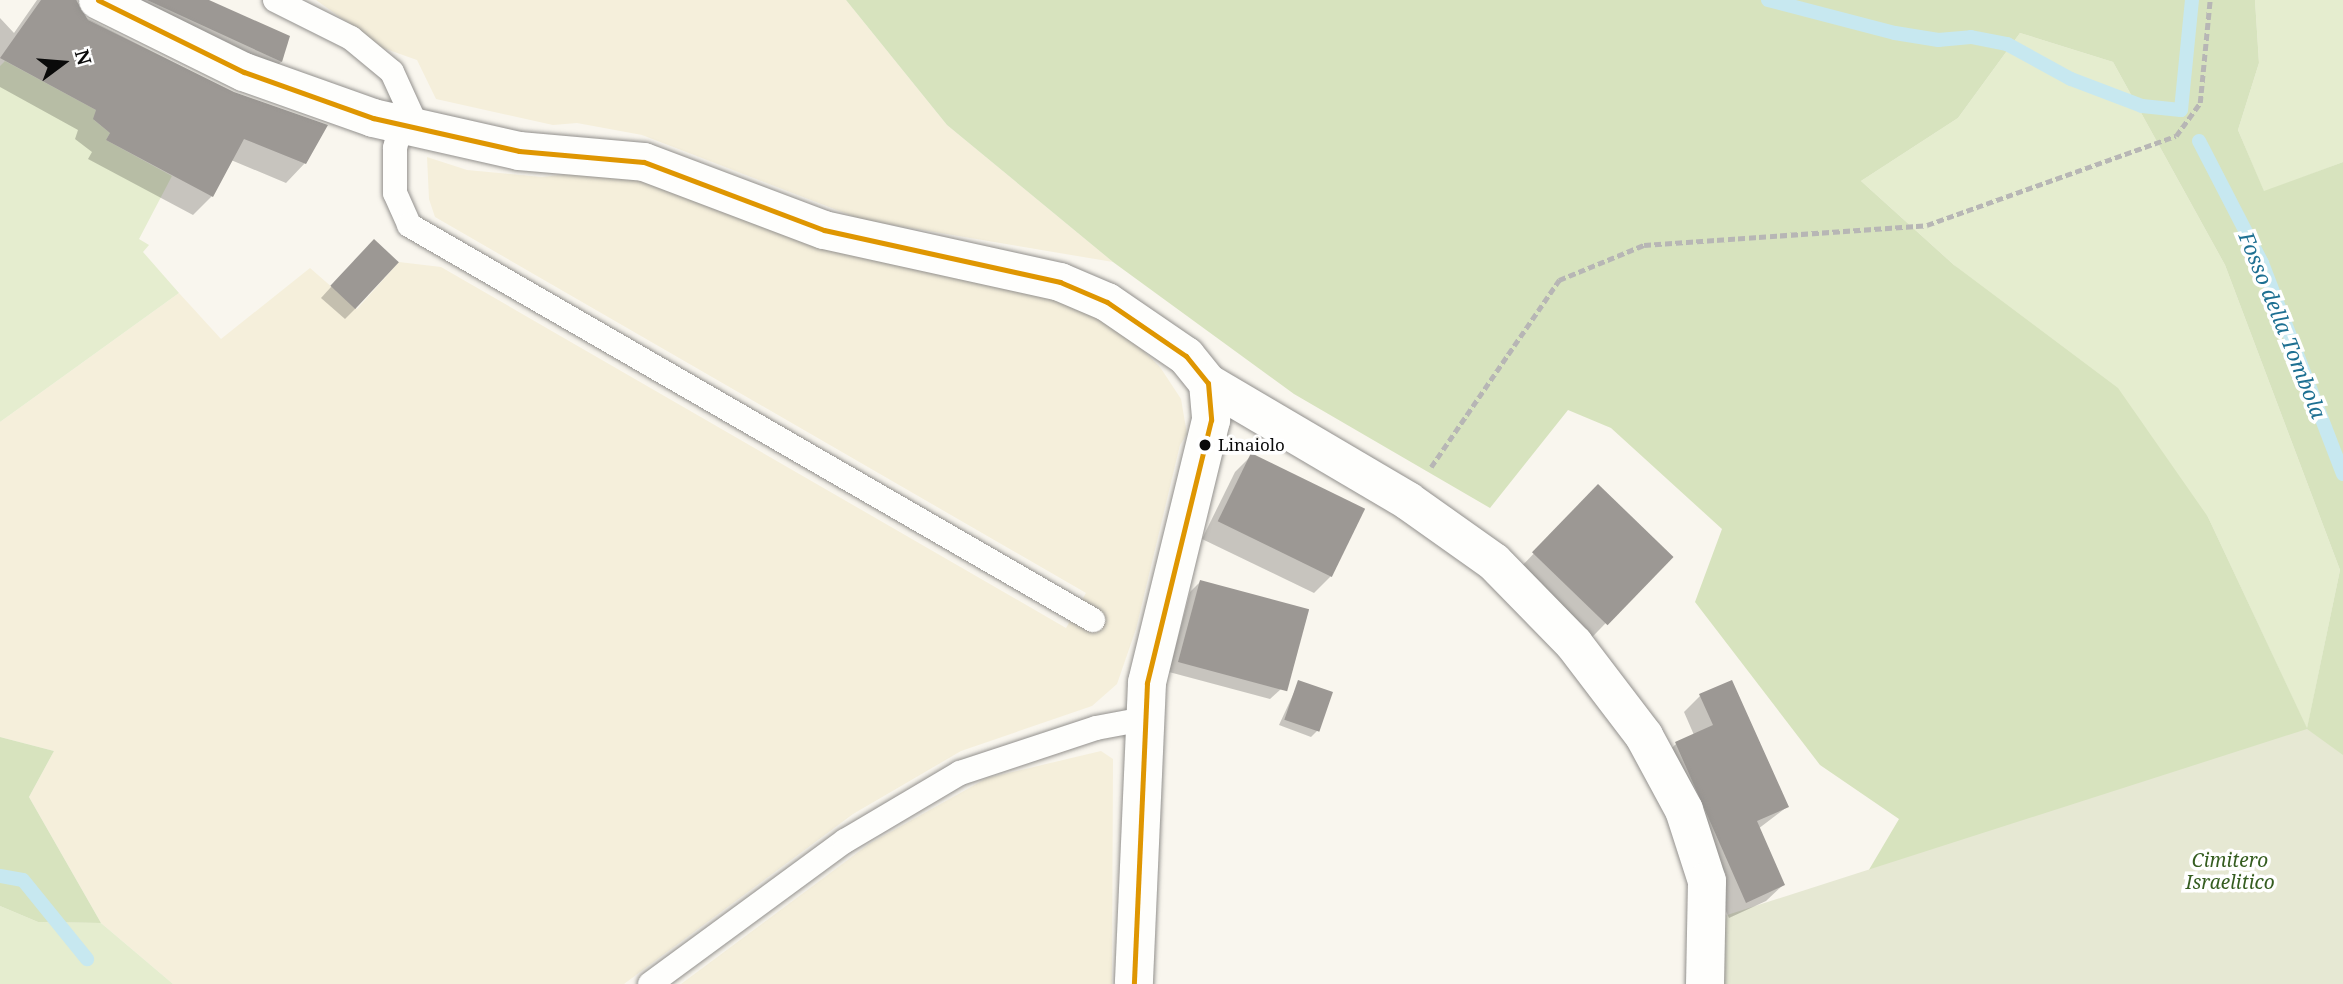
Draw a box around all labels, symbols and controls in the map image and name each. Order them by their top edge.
north arrow [28,28,98,98]
text: N [69,46,98,68]
water label: Fosso della Tombola [2234,228,2332,422]
place label: Linaiolo [1218,435,1285,455]
marker: Linaiolo [1198,438,1212,452]
park label: Cimitero Israelitico [2185,850,2275,894]

